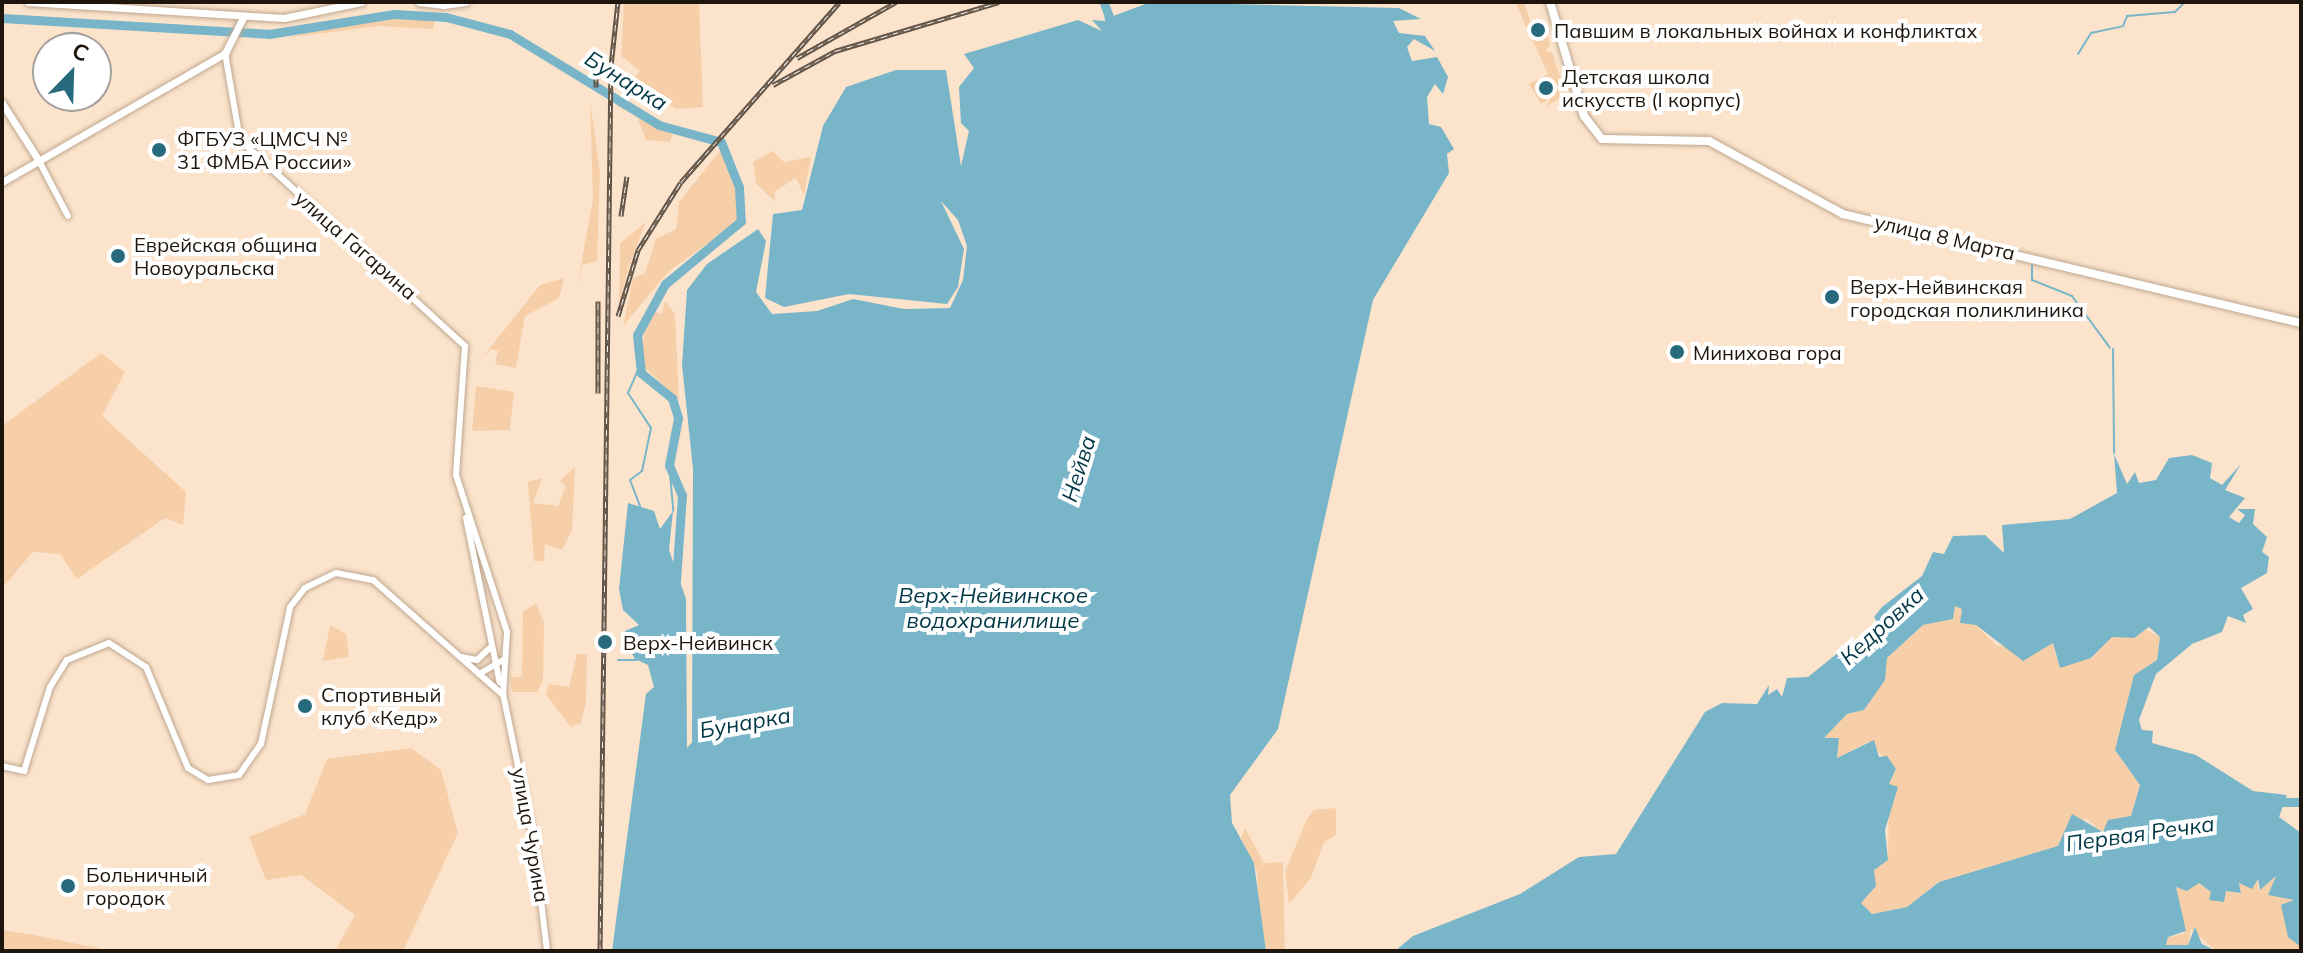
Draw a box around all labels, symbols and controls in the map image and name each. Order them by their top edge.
place label: Павшим в локальных войнах и конфликтах [1554,18,1977,42]
marker: Павшим в локальных войнах и конфликтах [1529,21,1547,39]
north arrow [32,32,112,112]
text: С [68,36,93,68]
water label: Бунарка [580,45,672,117]
place label: Детская школа искусств (I корпус) [1562,64,1742,111]
marker: Детская школа искусств (I корпус) [1537,79,1555,97]
place label: ФГБУЗ «ЦМСЧ № 31 ФМБА России» [177,126,351,173]
marker: ФГБУЗ «ЦМСЧ № 31 ФМБА России» [148,139,170,161]
street label: улица Гагарина [290,186,422,304]
street label: улица 8 Марта [1872,209,2018,265]
place label: Еврейская община Новоуральска [134,232,318,279]
marker: Еврейская община Новоуральска [109,247,127,265]
place label: Верх-Нейвинская городская поликлиника [1850,274,2084,321]
marker: Верх-Нейвинская городская поликлиника [1821,286,1843,308]
place label: Минихова гора [1693,340,1842,364]
marker: Минихова гора [1668,343,1686,361]
water label: Нейва [1056,433,1102,505]
water label: Верх-Нейвинское водохранилище [898,582,1088,634]
water label: Кедровка [1835,582,1929,670]
place label: Верх-Нейвинск [623,630,773,654]
marker: Верх-Нейвинск [594,631,616,653]
place label: Спортивный клуб «Кедр» [321,682,441,729]
marker: Спортивный клуб «Кедр» [296,697,314,715]
water label: Бунарка [697,702,793,744]
street label: улица Чурина [507,766,555,904]
water label: Первая Речка [2064,811,2216,857]
place label: Больничный городок [86,862,208,909]
marker: Больничный городок [57,875,79,897]

